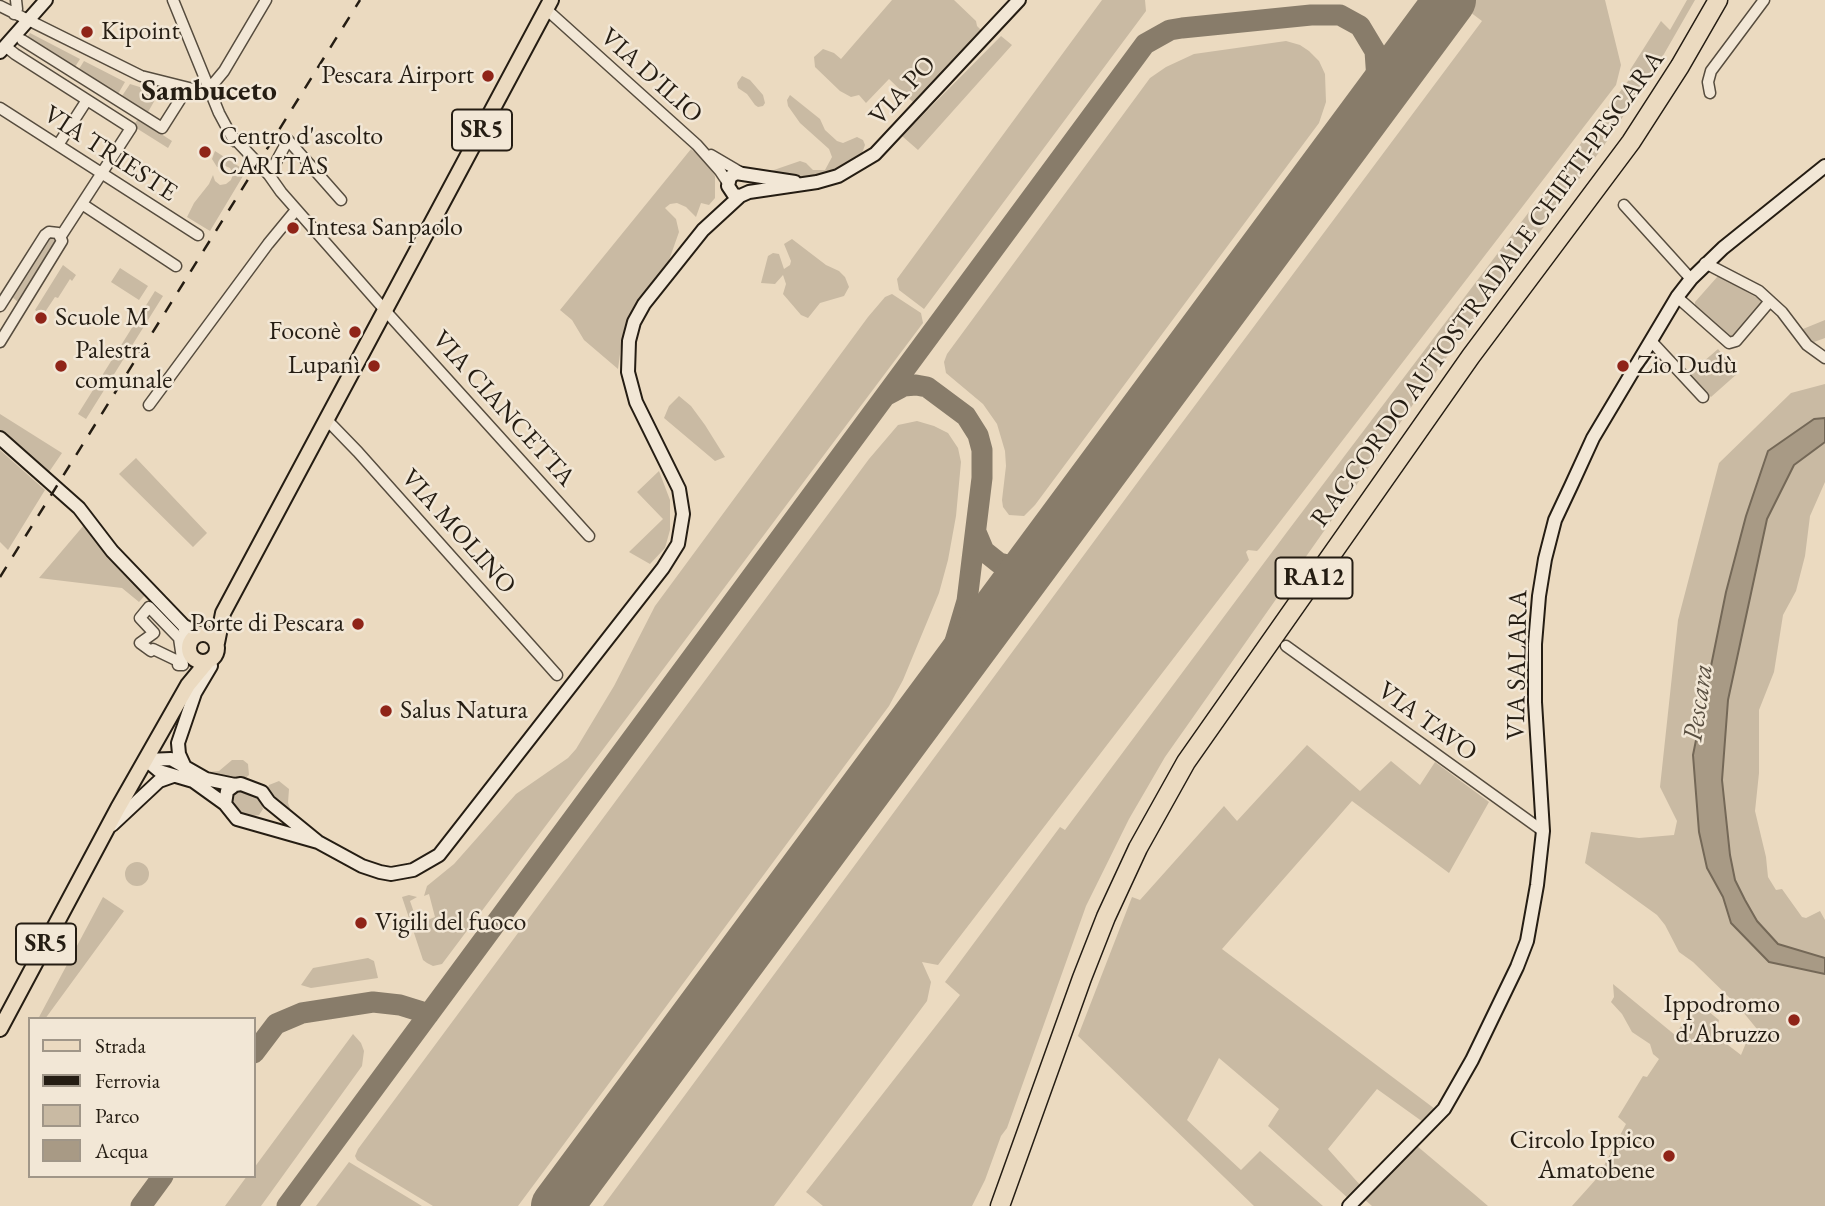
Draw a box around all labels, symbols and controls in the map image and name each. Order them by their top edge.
place label: Kipoint [101,16,180,48]
street label: VIA D'ILIO [593,22,709,130]
marker: Kipoint [79,24,95,40]
street label: RACCORDO AUTOSTRADALE CHIETI-PESCARA [1305,45,1671,533]
street label: VIA PO [863,50,943,132]
place label: Pescara Airport [321,60,474,92]
marker: Pescara Airport [480,68,496,84]
district label: Sambuceto [141,74,277,110]
street label: VIA TRIESTE [37,99,183,209]
road number: SR5 [452,110,512,150]
place label: Centro d'ascolto CARITAS [219,121,383,182]
marker: Centro d'ascolto CARITAS [197,144,213,160]
place label: Intesa Sanpaolo [307,212,463,244]
marker: Intesa Sanpaolo [285,220,301,236]
place label: Scuole M [55,302,149,334]
marker: Scuole M [33,310,49,326]
place label: Foconè [269,316,341,348]
marker: Foconè [347,324,363,340]
street label: VIA CIANCETTA [425,325,581,493]
place label: Palestra comunale [75,335,172,396]
place label: Lupanì [288,350,360,382]
place label: Zio Dudù [1637,350,1737,382]
marker: Palestra comunale [53,358,69,374]
marker: Lupanì [366,358,382,374]
marker: Zio Dudù [1615,358,1631,374]
street label: VIA MOLINO [394,463,522,601]
road number: RA12 [1276,558,1352,598]
street label: VIA SALARA [1501,590,1535,740]
place label: Porte di Pescara [190,608,344,640]
marker: Porte di Pescara [350,616,366,632]
water label: Pescara [1677,662,1721,744]
street label: VIA TAVO [1371,675,1483,769]
place label: Salus Natura [400,695,528,727]
marker: Salus Natura [378,703,394,719]
place label: Vigili del fuoco [375,907,526,939]
marker: Vigili del fuoco [353,915,369,931]
road number: SR5 [16,924,76,964]
place label: Ippodromo d'Abruzzo [1663,989,1780,1050]
marker: Ippodromo d'Abruzzo [1786,1012,1802,1028]
legend [28,1017,256,1178]
text: Strada [95,1032,146,1059]
text: Ferrovia [95,1067,160,1094]
text: Parco [95,1102,139,1129]
place label: Circolo Ippico Amatobene [1510,1125,1655,1186]
text: Acqua [95,1137,148,1164]
marker: Circolo Ippico Amatobene [1661,1148,1677,1164]

